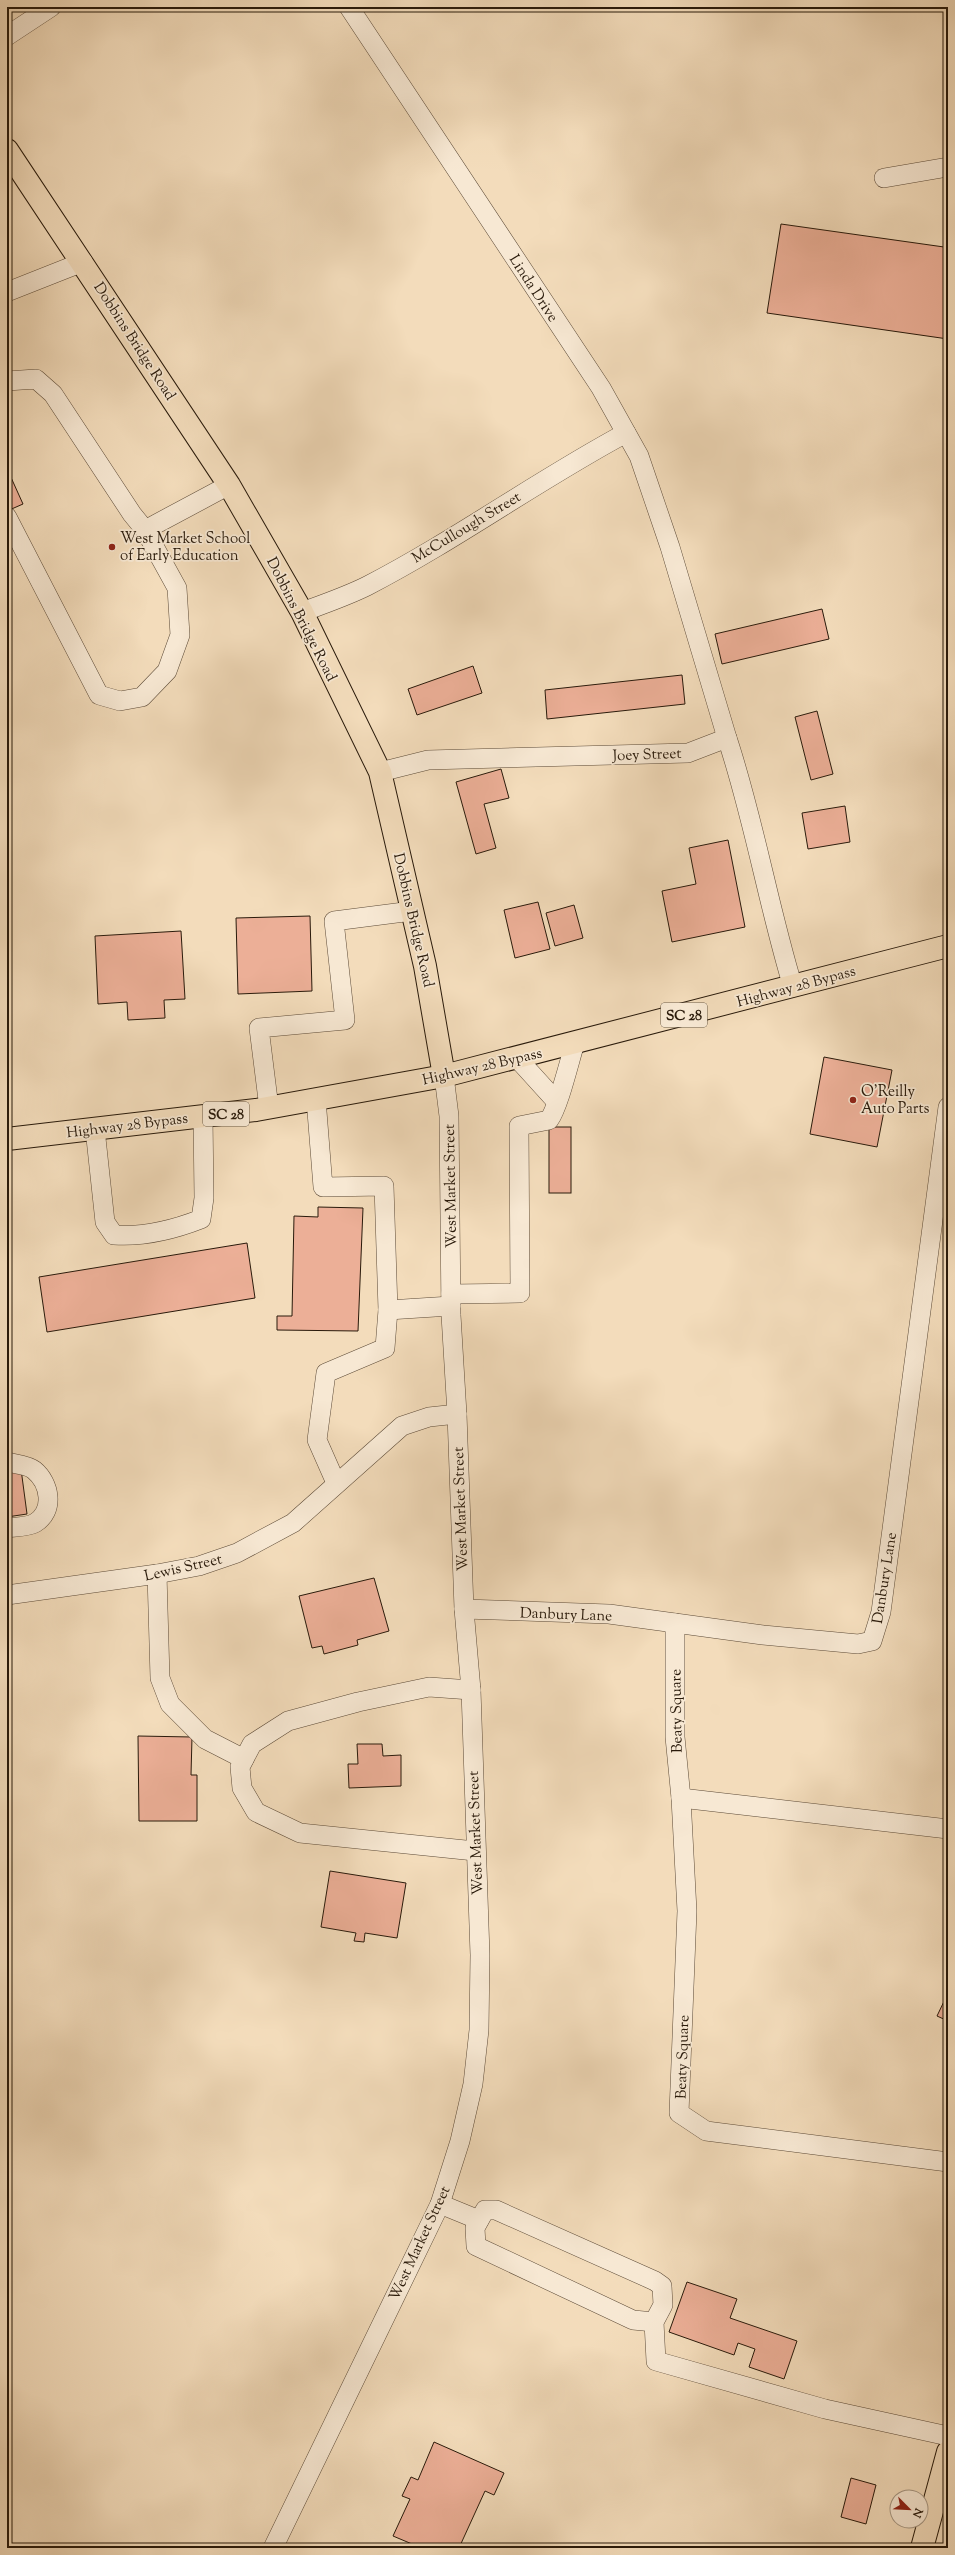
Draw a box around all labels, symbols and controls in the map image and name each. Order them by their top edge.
street label: Linda Drive [503,251,562,327]
street label: Dobbins Bridge Road [88,279,180,405]
street label: McCullough Street [408,487,525,569]
place label: West Market School of Early Education [120,529,250,567]
marker: West Market School of Early Education [107,542,117,552]
street label: Dobbins Bridge Road [260,554,341,686]
street label: Joey Street [611,744,682,767]
street label: Dobbins Bridge Road [387,851,438,990]
street label: Highway 28 Bypass [735,961,858,1013]
road number: SC 28 [661,1003,707,1027]
street label: Highway 28 Bypass [420,1043,544,1091]
place label: O'Reilly Auto Parts [861,1082,930,1120]
marker: O'Reilly Auto Parts [848,1095,858,1105]
road number: SC 28 [203,1102,249,1126]
street label: Highway 28 Bypass [65,1109,189,1144]
street label: West Market Street [440,1124,463,1248]
street label: West Market Street [449,1446,474,1571]
street label: Danbury Lane [868,1531,903,1625]
street label: Lewis Street [142,1549,224,1588]
street label: Danbury Lane [519,1603,612,1628]
street label: Beaty Square [666,1669,689,1753]
street label: West Market Street [464,1770,489,1895]
street label: Beaty Square [672,2015,695,2099]
street label: West Market Street [385,2183,456,2304]
north arrow [889,2489,929,2529]
text: N [908,2504,927,2520]

